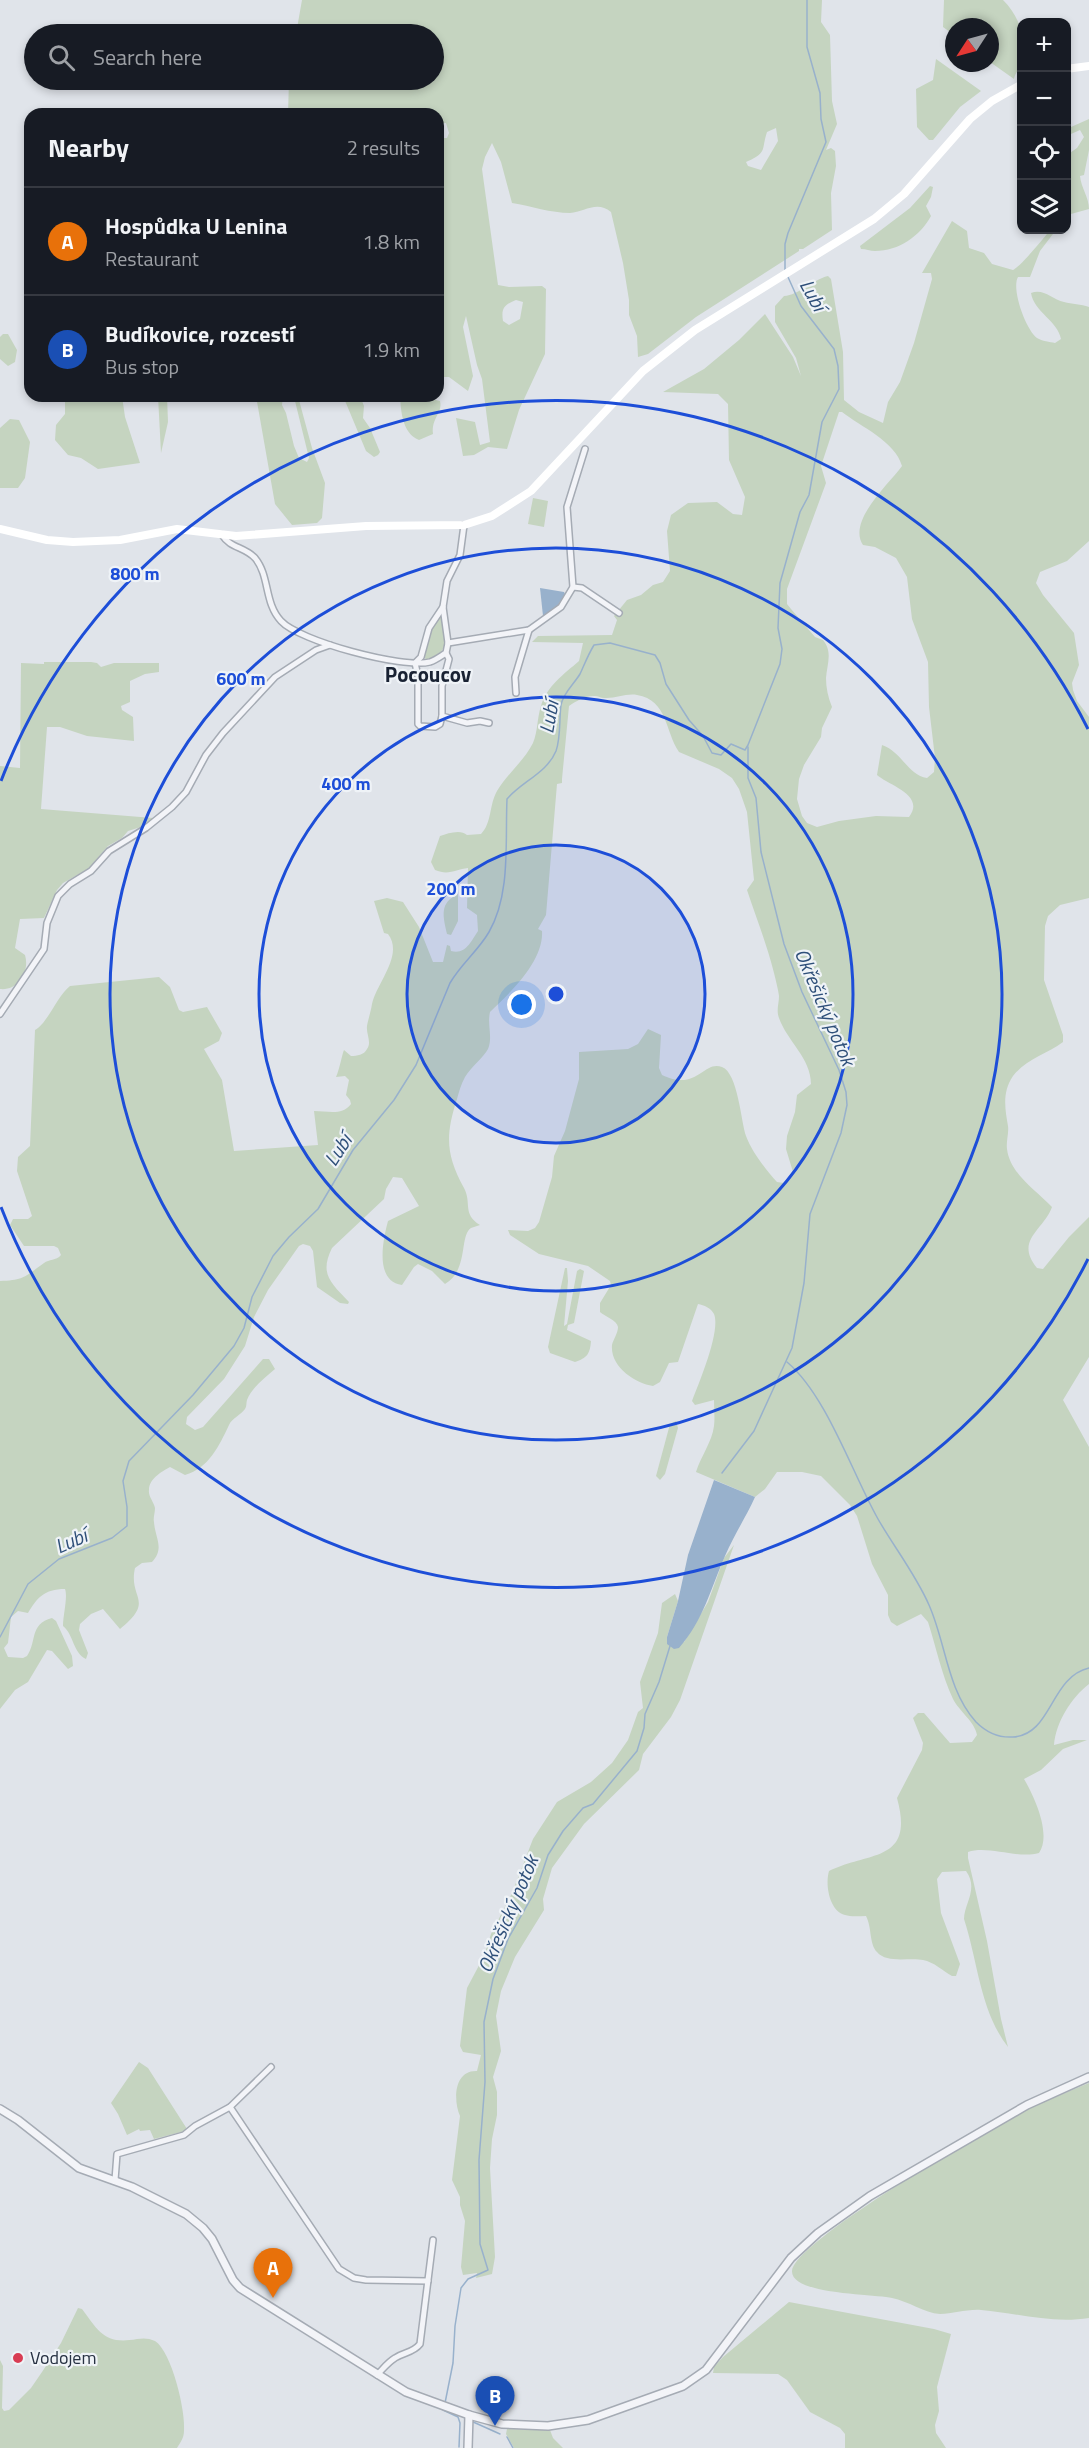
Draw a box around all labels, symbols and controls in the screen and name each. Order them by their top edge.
north arrow [945,18,999,72]
map controls [1017,18,1071,234]
button: + [1017,18,1071,72]
search box [24,24,444,90]
text: Search here [93,40,202,74]
icon: search [45,41,78,74]
button: − [1017,72,1071,126]
button: locate [1017,126,1071,180]
text: Nearby [48,128,129,167]
text: 2 results [347,132,420,163]
button: layers [1017,180,1071,234]
text: Hospůdka U Lenina [105,209,288,243]
text: A [61,226,74,257]
text: 1.8 km [363,226,420,257]
text: Restaurant [105,243,199,274]
water label: Lubí [792,273,837,321]
text: Budíkovice, rozcestí [105,317,295,351]
text: B [61,334,74,365]
text: 1.9 km [363,334,420,365]
text: Bus stop [105,351,179,382]
text: 800 m [110,560,160,587]
district label: Pocoucov [385,658,472,690]
text: 600 m [216,665,266,692]
water label: Lubí [530,693,567,736]
text: 400 m [321,770,371,797]
text: 200 m [426,875,476,902]
water label: Okřešický potok [787,943,865,1072]
centre of rings [546,984,566,1004]
your location [507,990,536,1019]
water label: Lubí [316,1124,362,1172]
water label: Lubí [50,1518,96,1561]
water label: Okřešický potok [469,1848,547,1977]
pin: A [254,2248,292,2298]
place label: Vodojem [30,2344,97,2371]
marker: Vodojem [11,2351,25,2365]
pin: B [476,2376,514,2426]

